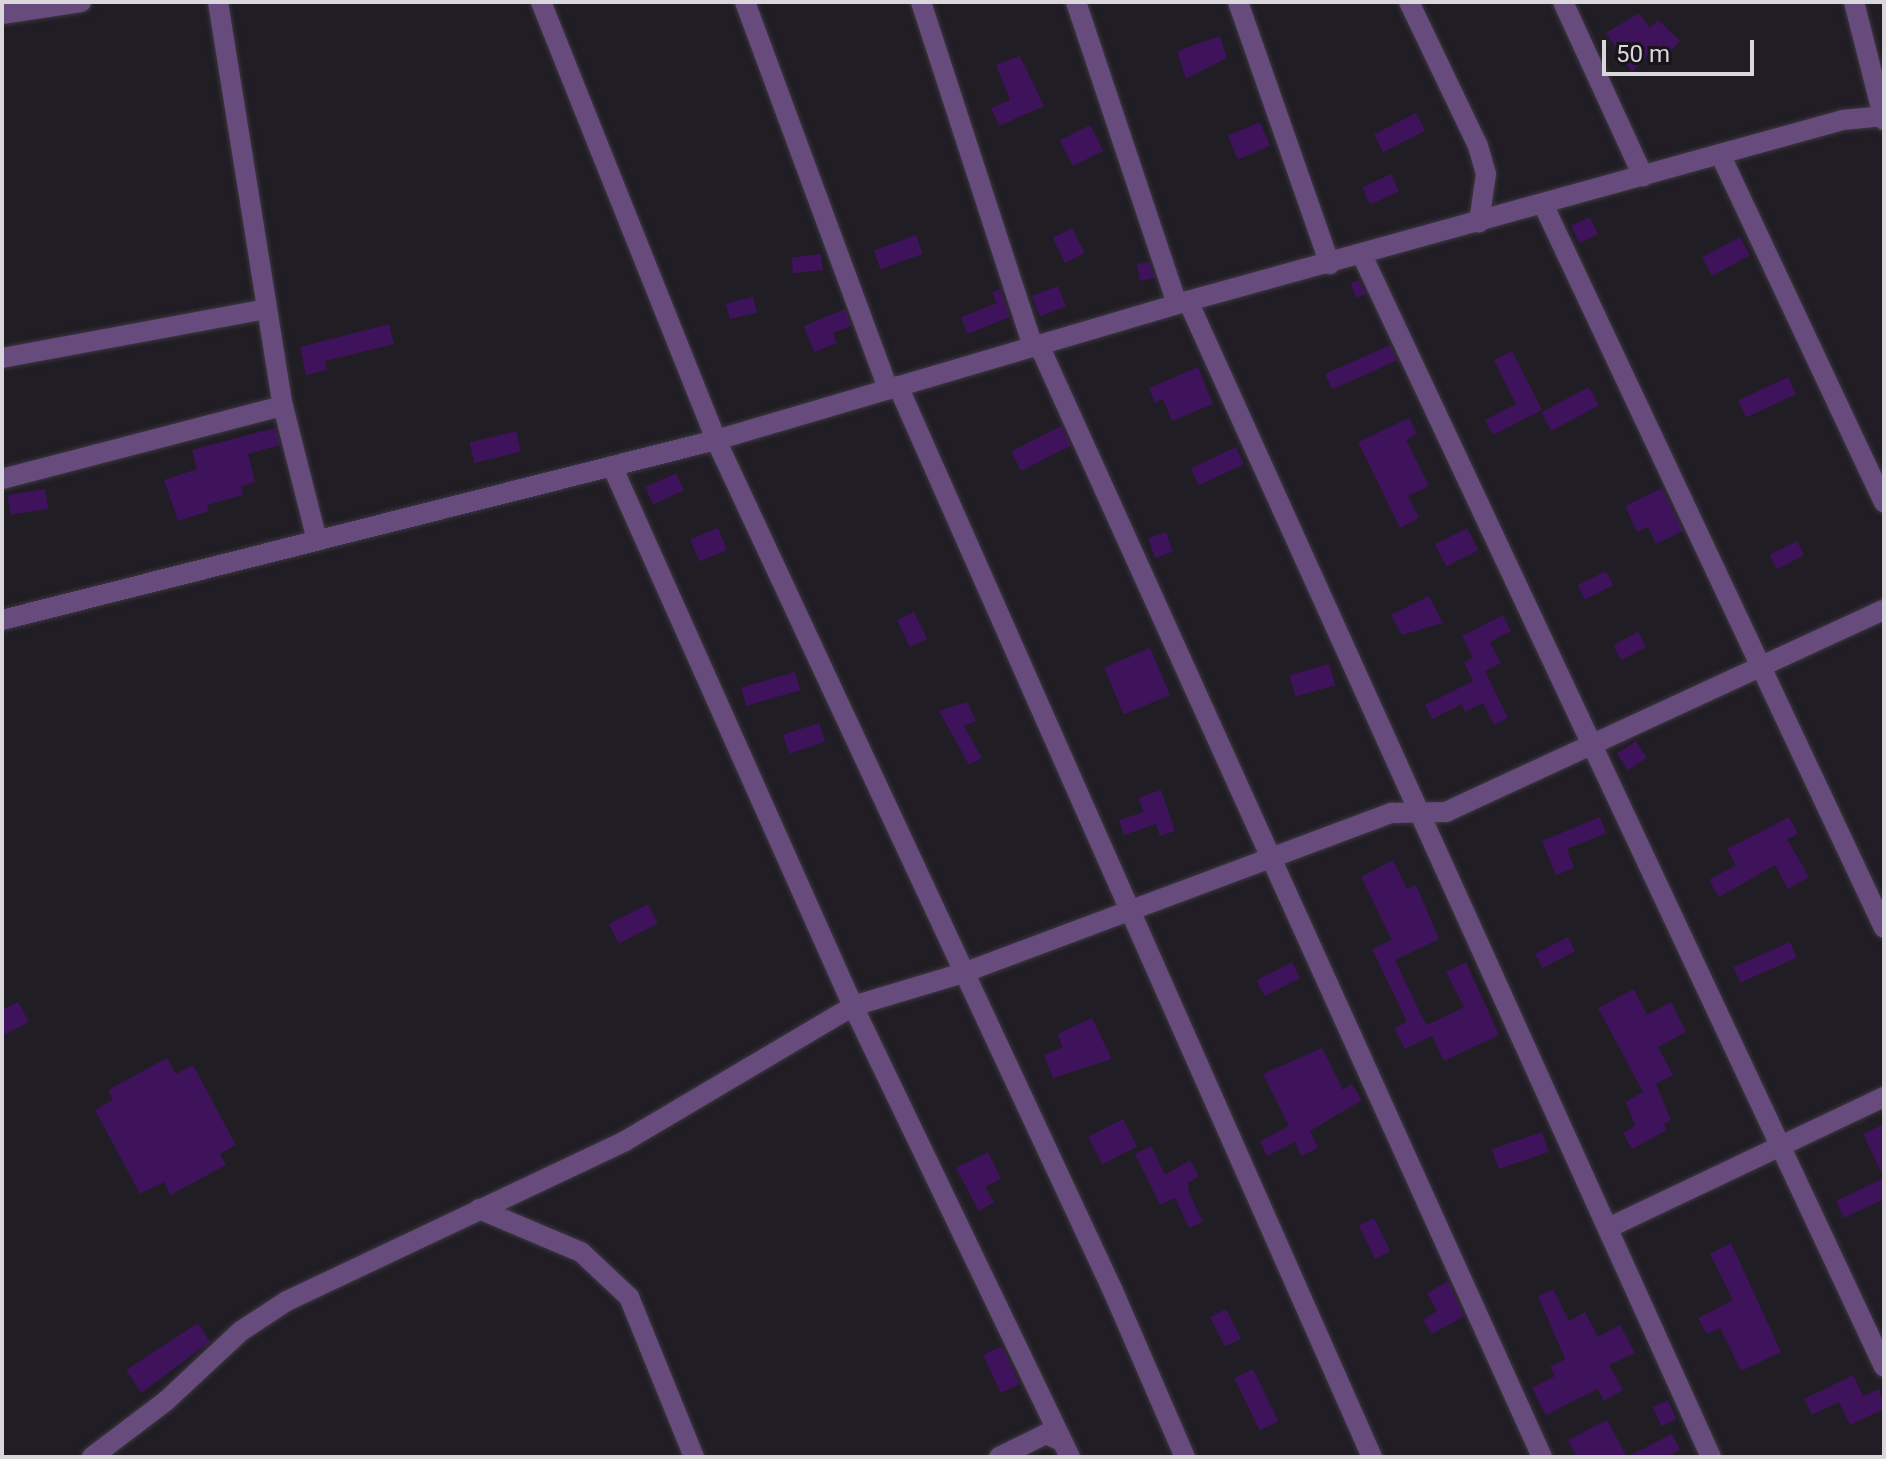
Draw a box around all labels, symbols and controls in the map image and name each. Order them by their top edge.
scale bar [1606,24,1758,74]
text: 50 m [1616,40,1670,68]

